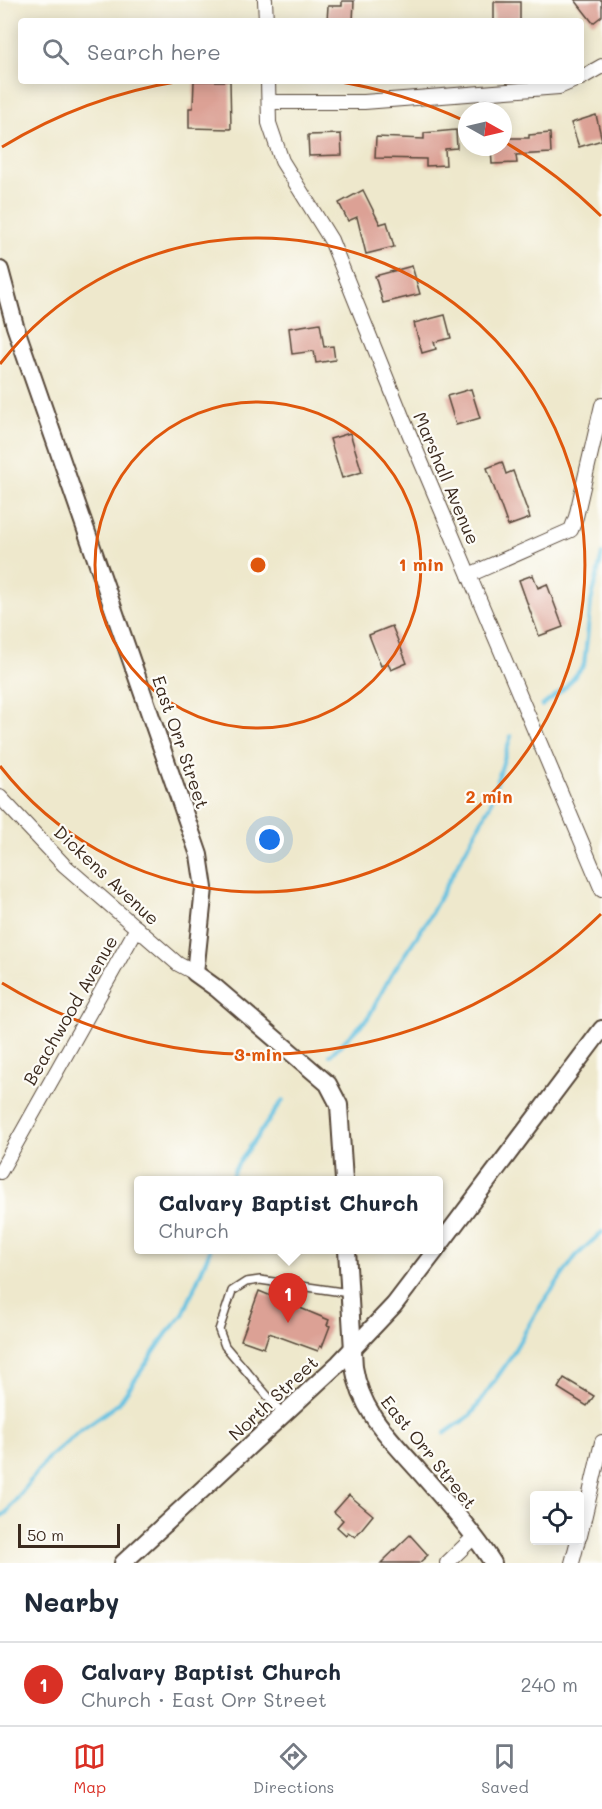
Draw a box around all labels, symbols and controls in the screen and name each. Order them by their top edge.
search box [18,18,584,84]
icon: search [39,35,72,68]
text: Search here [87,37,221,66]
north arrow [458,102,512,156]
street label: Marshall Avenue [408,408,486,548]
text: 1 min [398,552,444,576]
centre of rings [248,555,268,575]
street label: East Orr Street [147,672,215,812]
text: 2 min [465,784,513,808]
street label: Dickens Avenue [49,820,165,930]
your location [255,825,284,854]
street label: Beachwood Avenue [17,931,123,1089]
text: 3 min [234,1042,282,1066]
popup [134,1176,443,1254]
text: Calvary Baptist Church [159,1188,418,1217]
text: Church [159,1217,228,1243]
pin: 1 [268,1274,308,1323]
street label: North Street [223,1350,323,1446]
street label: East Orr Street [376,1390,482,1514]
map controls [530,1491,584,1545]
button: locate [530,1491,584,1545]
scale bar [18,1521,120,1548]
text: 50 m [27,1524,64,1545]
text: Nearby [24,1585,119,1619]
text: Calvary Baptist Church [81,1657,341,1686]
text: 1 [39,1671,48,1697]
text: 240 m [520,1671,578,1697]
text: Church · East Orr Street [81,1686,327,1712]
tab: Map [73,1740,106,1797]
tab: Directions [253,1740,334,1797]
tab: Saved [481,1740,529,1797]

